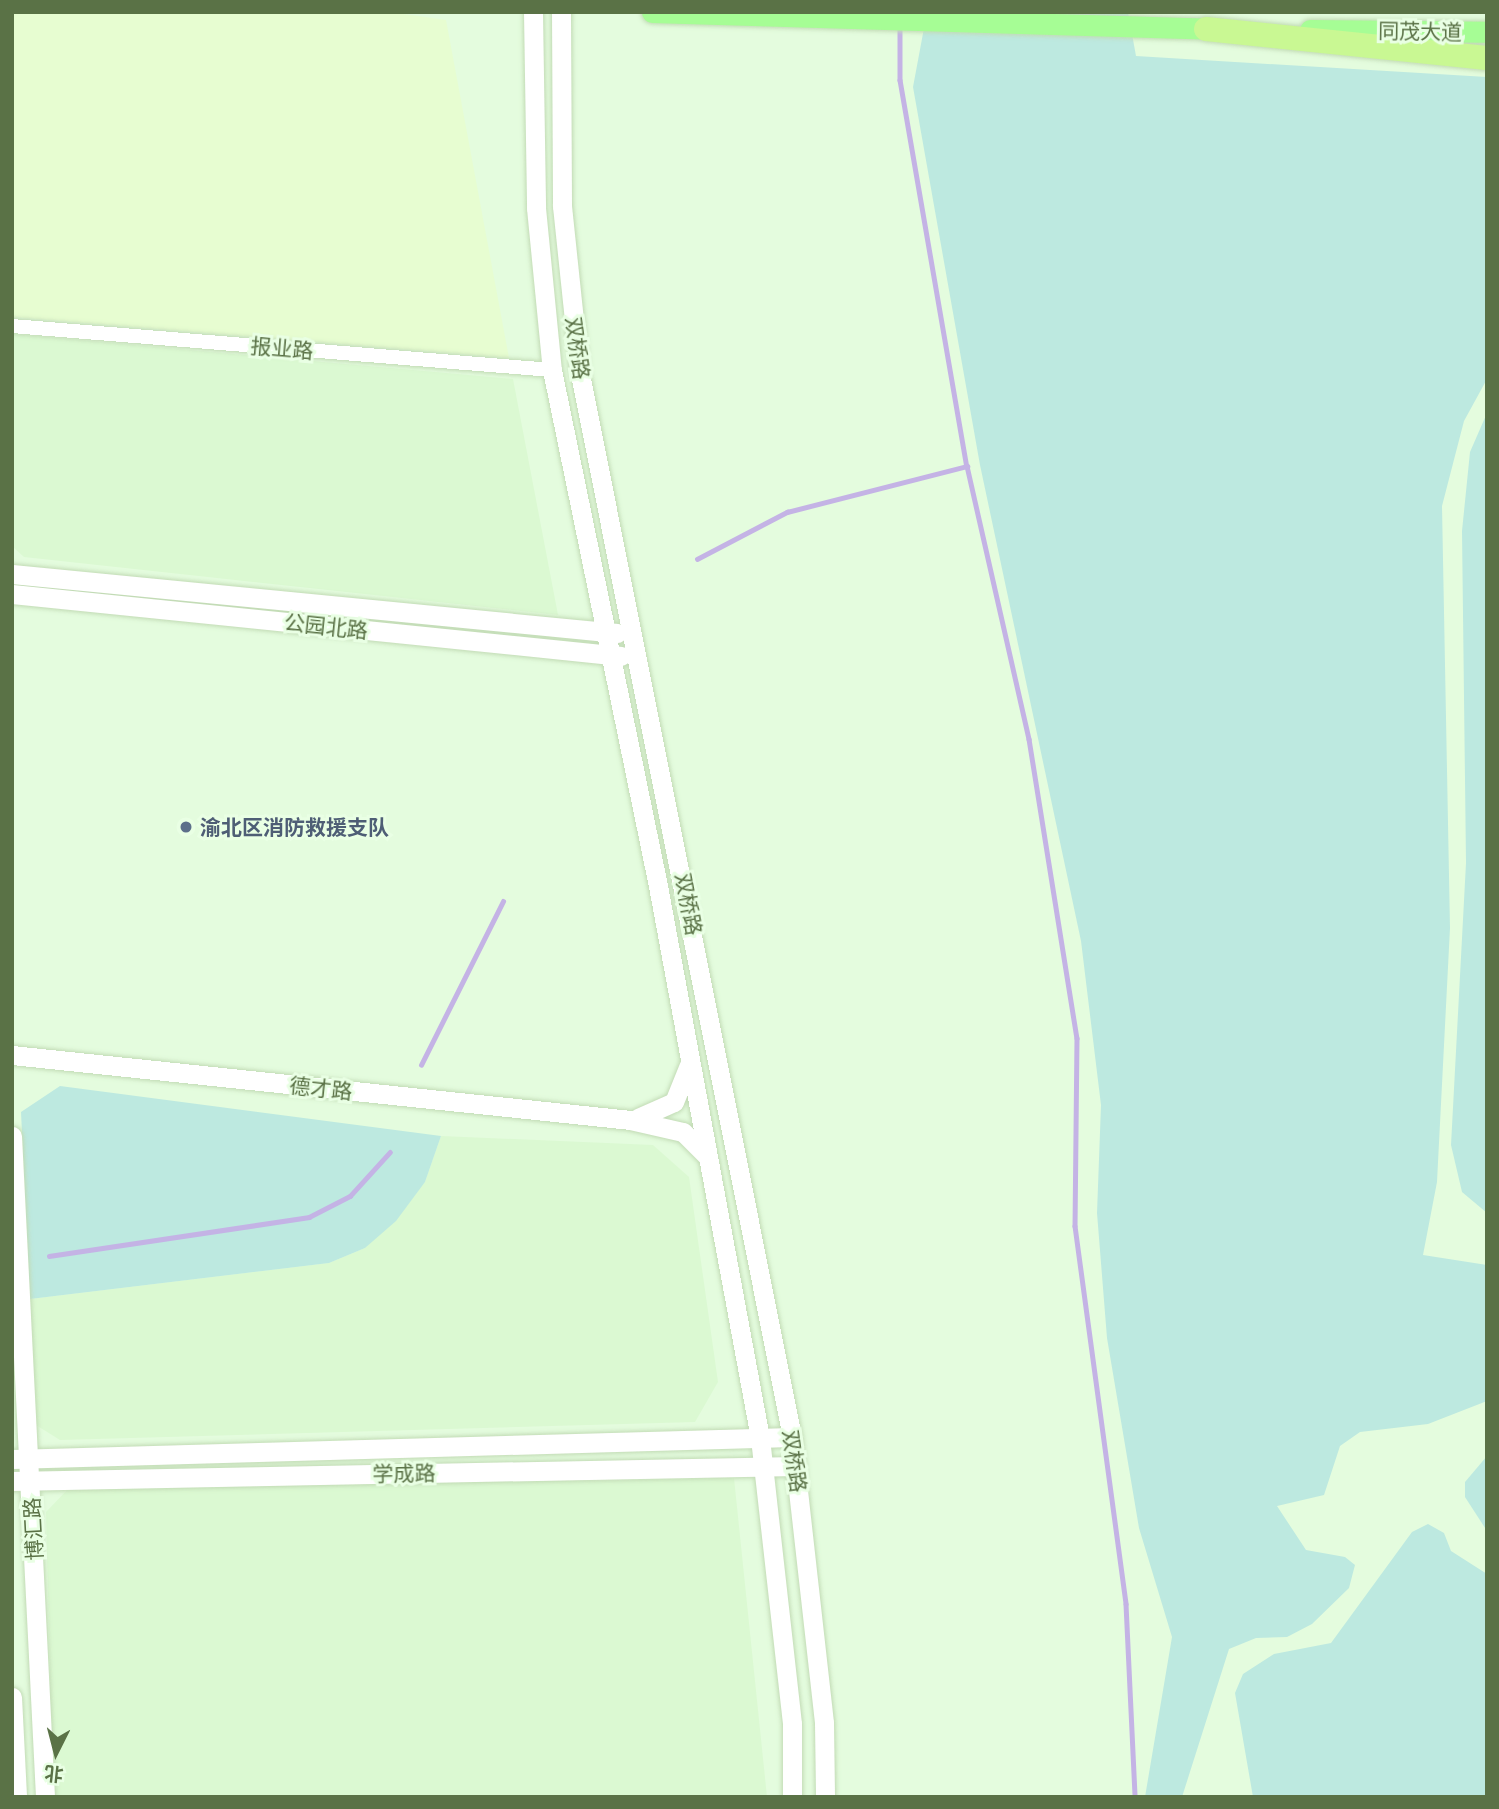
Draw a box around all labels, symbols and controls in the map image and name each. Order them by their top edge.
street label: 同茂大道 [1378,18,1462,44]
street label: 双桥路 [561,315,595,381]
street label: 报业路 [250,333,314,363]
street label: 公园北路 [283,609,369,643]
place label: 渝北区消防救援支队 [200,814,389,840]
marker: 渝北区消防救援支队 [178,819,194,835]
street label: 双桥路 [671,871,707,937]
street label: 德才路 [288,1072,354,1104]
street label: 双桥路 [778,1428,812,1494]
street label: 学成路 [372,1460,436,1486]
street label: 博汇路 [19,1497,47,1561]
north arrow [21,1718,91,1788]
text: 北 [43,1762,64,1787]

